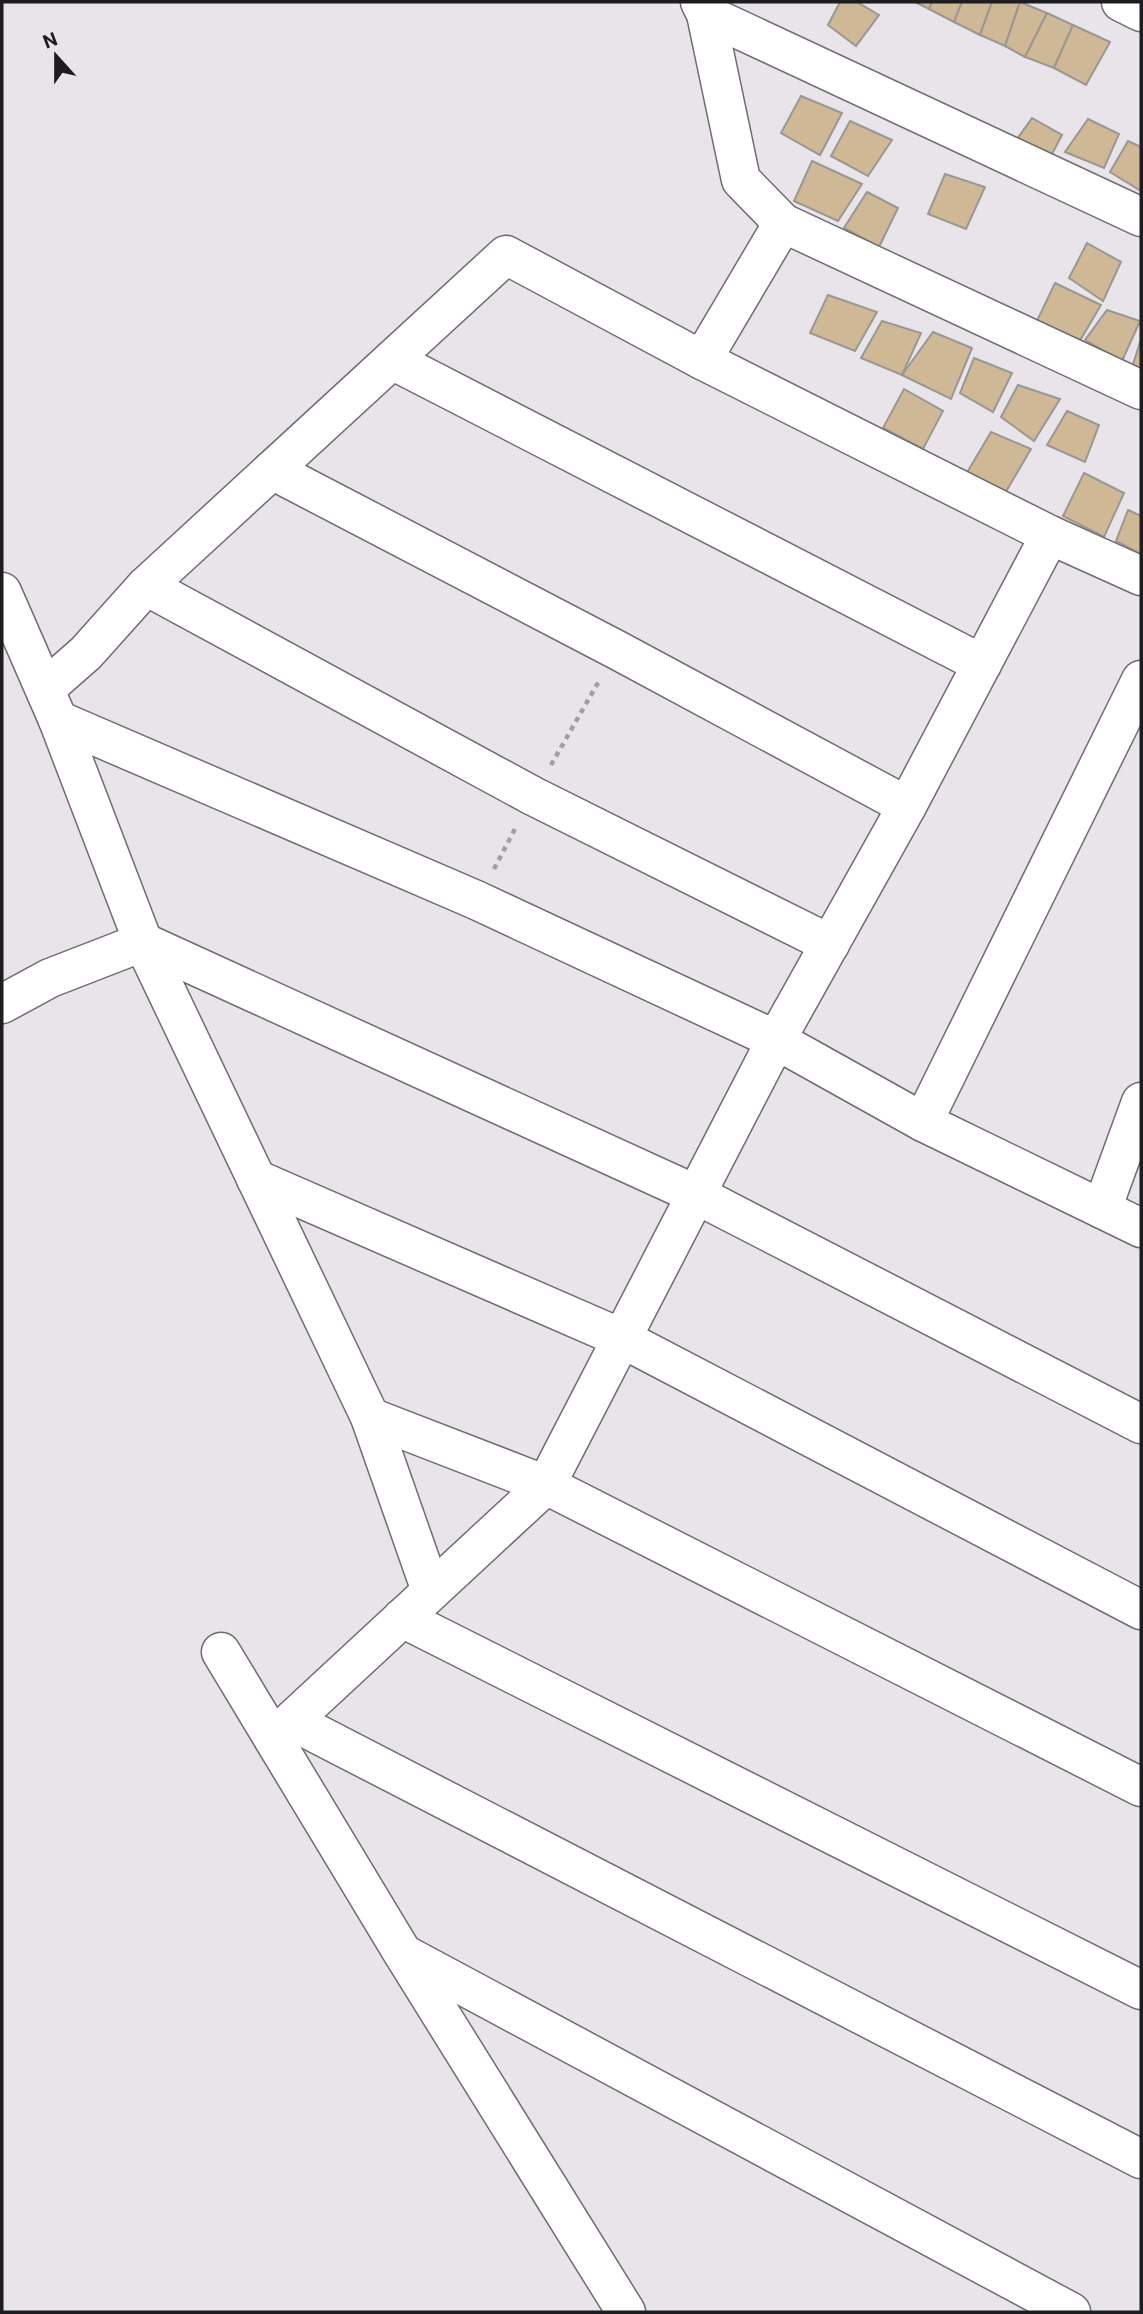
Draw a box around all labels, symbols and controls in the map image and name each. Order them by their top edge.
north arrow [21,21,91,91]
text: N [40,27,60,54]

